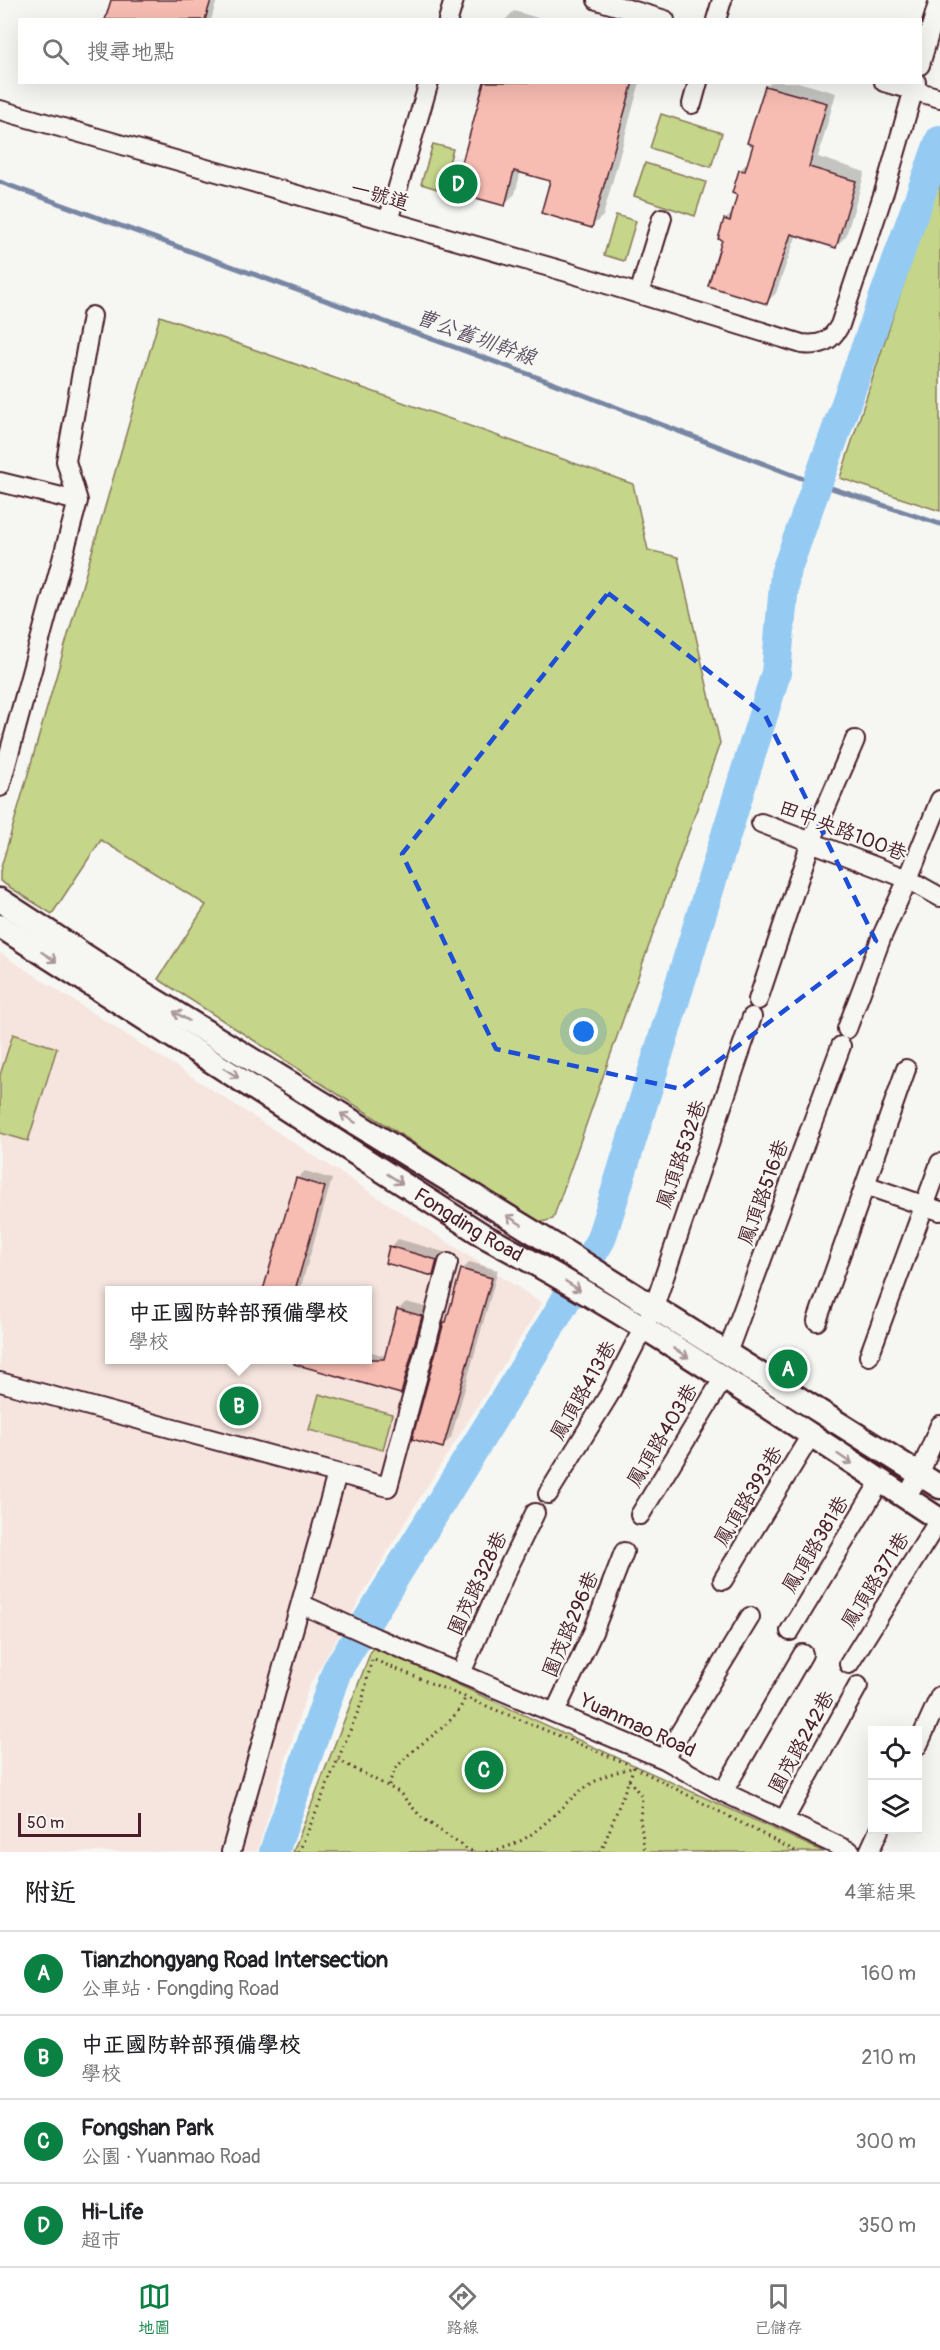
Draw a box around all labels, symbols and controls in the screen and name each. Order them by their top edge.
search box [18,18,922,84]
icon: search [39,35,72,68]
text: 搜尋地點 [87,38,175,66]
pin: D [438,162,478,207]
street label: 一號道 [348,175,412,216]
water label: 曹公舊圳幹線 [412,303,541,372]
street label: 田中央路100巷 [775,795,911,867]
one-way arrow [40,951,57,963]
one-way arrow [173,1010,190,1022]
your location [569,1017,598,1046]
one-way arrow [222,1068,239,1080]
street label: 鳳頂路532巷 [651,1096,712,1212]
one-way arrow [340,1112,357,1124]
street label: 鳳頂路516巷 [733,1135,794,1248]
one-way arrow [387,1172,404,1185]
street label: Fongding Road [409,1182,528,1268]
one-way arrow [506,1214,523,1226]
one-way arrow [565,1280,581,1292]
popup [105,1286,372,1364]
text: 中正國防幹部預備學校 [128,1299,349,1327]
text: 學校 [128,1329,168,1354]
street label: 鳳頂路413巷 [545,1335,622,1444]
pin: A [768,1346,808,1392]
one-way arrow [672,1347,689,1359]
street label: 鳳頂路403巷 [622,1378,704,1492]
pin: B [220,1384,258,1428]
street label: 鳳頂路393巷 [709,1441,789,1551]
one-way arrow [837,1452,854,1465]
street label: 鳳頂路381巷 [777,1490,855,1597]
street label: 園茂路328巷 [442,1526,513,1639]
street label: 鳳頂路371巷 [836,1526,916,1633]
street label: 園茂路296巷 [537,1566,604,1681]
street label: 園茂路242巷 [763,1685,840,1798]
street label: Yuanmao Road [575,1687,700,1763]
map controls [868,1726,922,1834]
button: locate [868,1726,922,1780]
pin: C [464,1748,504,1792]
button: layers [868,1780,922,1834]
scale bar [18,1810,141,1838]
text: 50 m [27,1813,64,1833]
text: 附近 [24,1877,76,1909]
text: 4筆結果 [844,1880,916,1905]
text: Tianzhongyang Road Intersection [81,1946,388,1974]
text: A [37,1961,50,1986]
text: 160 m [861,1961,916,1986]
text: 公車站 · Fongding Road [81,1976,279,2001]
text: 中正國防幹部預備學校 [81,2031,301,2059]
text: B [38,2045,49,2070]
text: 210 m [861,2045,916,2070]
text: 學校 [81,2061,121,2086]
text: Fongshan Park [81,2114,214,2142]
text: C [37,2129,50,2154]
text: 300 m [855,2129,916,2154]
text: 公園 · Yuanmao Road [81,2144,261,2169]
text: Hi-Life [81,2198,143,2226]
text: D [37,2213,50,2238]
text: 350 m [858,2213,916,2238]
text: 超市 [81,2228,121,2253]
tab: 地圖 [138,2280,171,2338]
tab: 路線 [446,2280,479,2338]
tab: 已儲存 [754,2280,802,2338]

